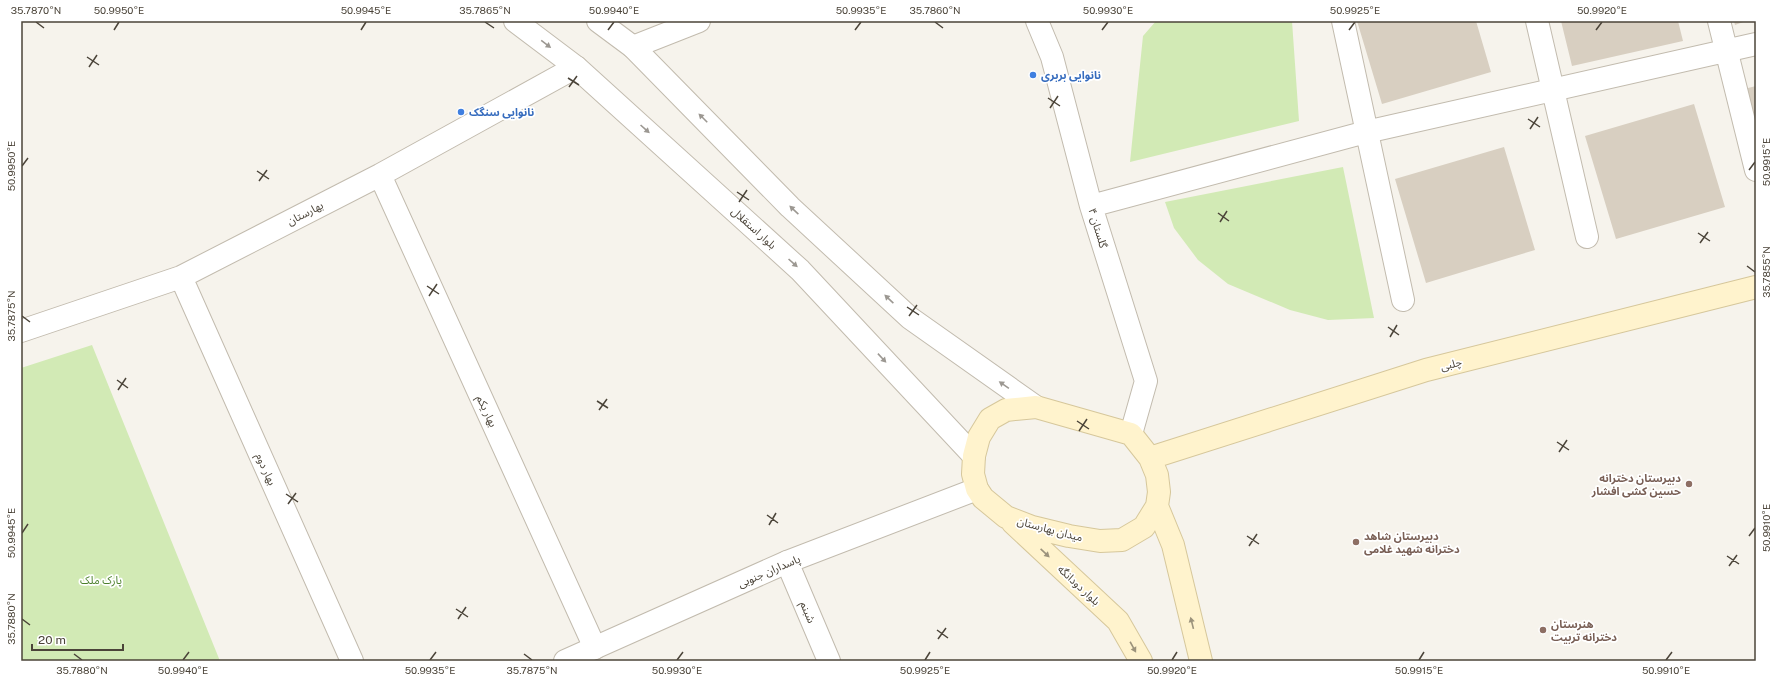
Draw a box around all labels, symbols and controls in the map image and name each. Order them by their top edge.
text: 35.7870°N [11,4,61,16]
text: 50.9950°E [94,4,144,16]
text: 50.9945°E [341,4,391,16]
text: 35.7865°N [459,4,511,16]
text: 50.9940°E [589,4,639,16]
text: 50.9935°E [836,4,886,16]
text: 35.7860°N [909,4,961,16]
text: 50.9930°E [1083,4,1133,16]
text: 50.9925°E [1330,4,1380,16]
text: 50.9920°E [1577,4,1627,16]
one-way arrow [541,40,551,48]
place label: نانوایی بربری [1041,69,1101,82]
marker: نانوایی بربری [1028,70,1038,80]
place label: نانوایی سنگک [469,106,534,119]
marker: نانوایی سنگک [456,107,466,117]
one-way arrow [698,113,708,123]
one-way arrow [640,124,649,133]
text: 50.9915°E [1760,138,1772,186]
text: 50.9950°E [5,141,17,191]
street label: بهارستان [285,199,326,228]
street label: بلوار استقلال [729,205,779,252]
one-way arrow [789,205,799,215]
street label: گلستان ۴ [1085,207,1110,250]
text: 35.7855°N [1760,246,1772,298]
one-way arrow [788,259,798,268]
text: 35.7875°N [5,290,17,342]
one-way arrow [884,294,894,304]
one-way arrow [877,353,887,363]
street label: چلبی [1439,355,1464,374]
one-way arrow [999,381,1010,389]
street label: بهار یکم [472,393,500,430]
street label: بهار دوم [252,451,278,488]
place label: دبیرستان دخترانه حسین کشی افشار [1591,472,1681,498]
marker: دبیرستان دخترانه حسین کشی افشار [1684,479,1694,489]
text: 50.9910°E [1760,504,1772,552]
text: 50.9945°E [5,508,17,558]
street label: میدان بهارستان [1016,514,1084,545]
place label: دبیرستان شاهد دخترانه شهید غلامی [1364,530,1460,556]
marker: دبیرستان شاهد دخترانه شهید غلامی [1351,537,1361,547]
one-way arrow [1040,548,1050,558]
street label: پاسداران جنوبی [736,552,803,591]
street label: بلوار دودانگه [1055,563,1102,608]
park label: پارک ملک [80,574,122,588]
text: 35.7880°N [5,593,17,645]
street label: شبنم [795,599,818,626]
one-way arrow [1189,617,1195,629]
place label: هنرستان دخترانه تربیت [1551,618,1617,644]
marker: هنرستان دخترانه تربیت [1538,625,1548,635]
scale bar [32,626,123,652]
text: 20 m [38,633,66,647]
one-way arrow [1130,641,1136,653]
text: 35.7880°N [56,664,108,676]
text: 50.9940°E [158,664,208,676]
text: 50.9935°E [405,664,455,676]
text: 35.7875°N [506,664,558,676]
text: 50.9930°E [652,664,702,676]
text: 50.9925°E [900,664,950,676]
text: 50.9920°E [1147,664,1197,676]
text: 50.9915°E [1395,664,1443,676]
text: 50.9910°E [1642,664,1690,676]

